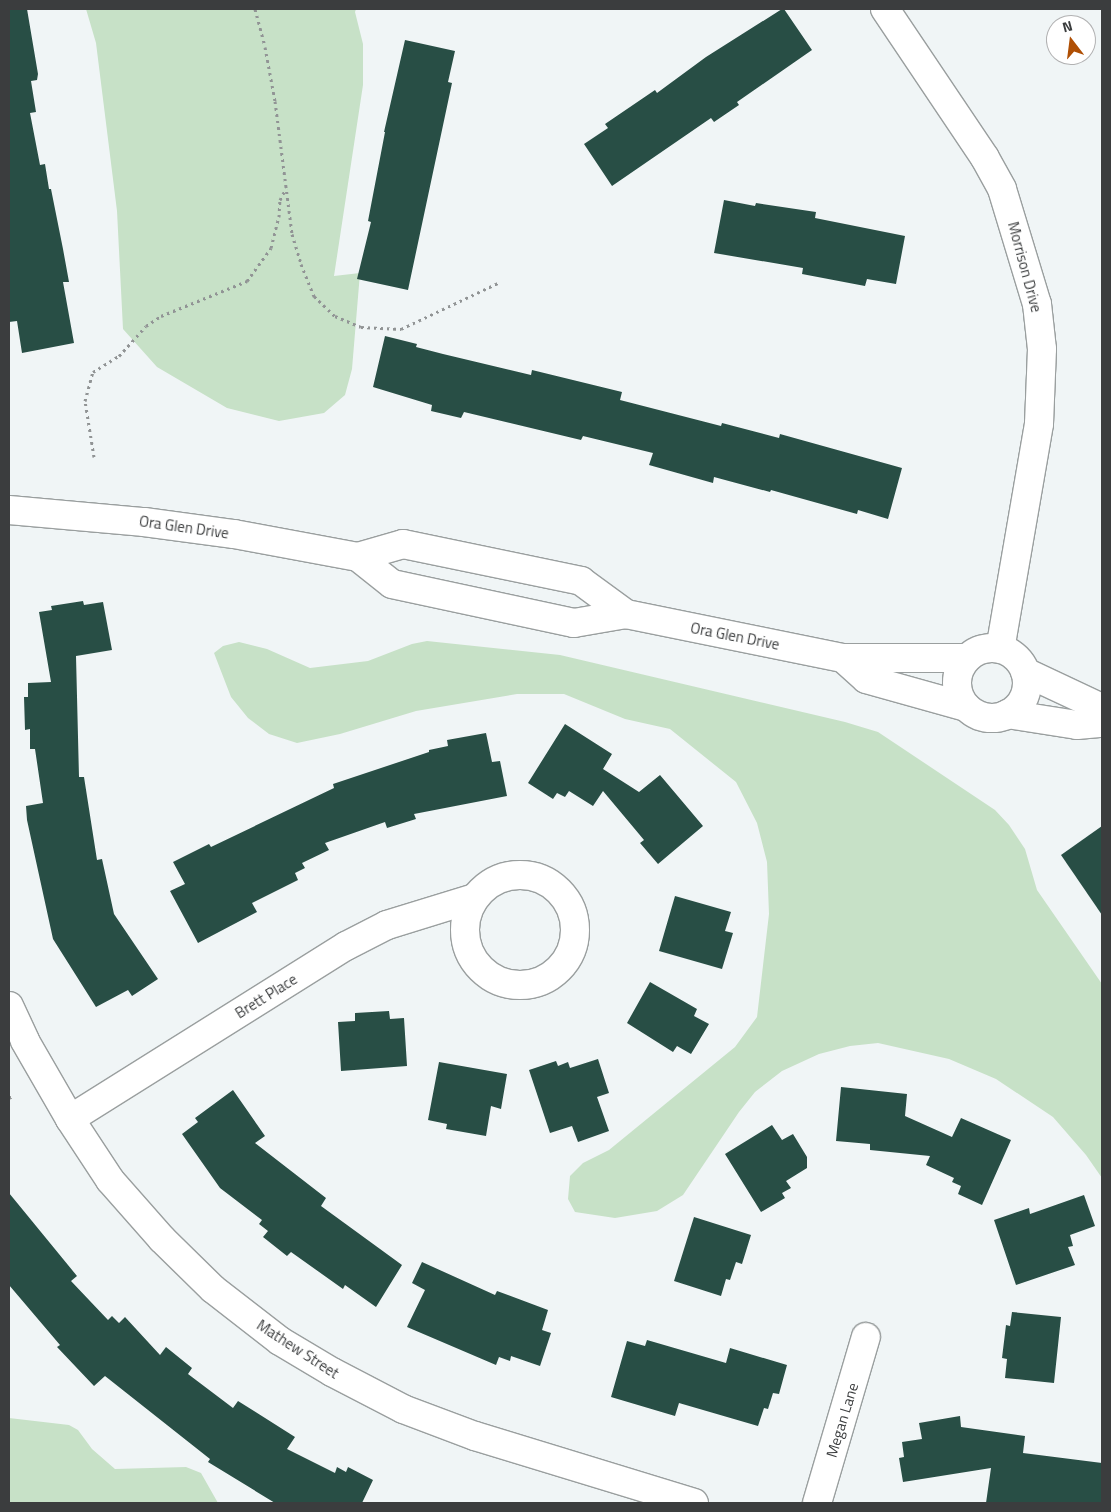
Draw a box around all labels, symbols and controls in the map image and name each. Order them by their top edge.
north arrow [1046,15,1096,65]
text: N [1060,15,1075,37]
street label: Morrison Drive [1004,220,1046,314]
street label: Ora Glen Drive [138,512,230,542]
street label: Ora Glen Drive [689,619,781,653]
street label: Brett Place [232,970,300,1022]
street label: Mathew Street [254,1316,342,1382]
street label: Megan Lane [822,1381,862,1459]

